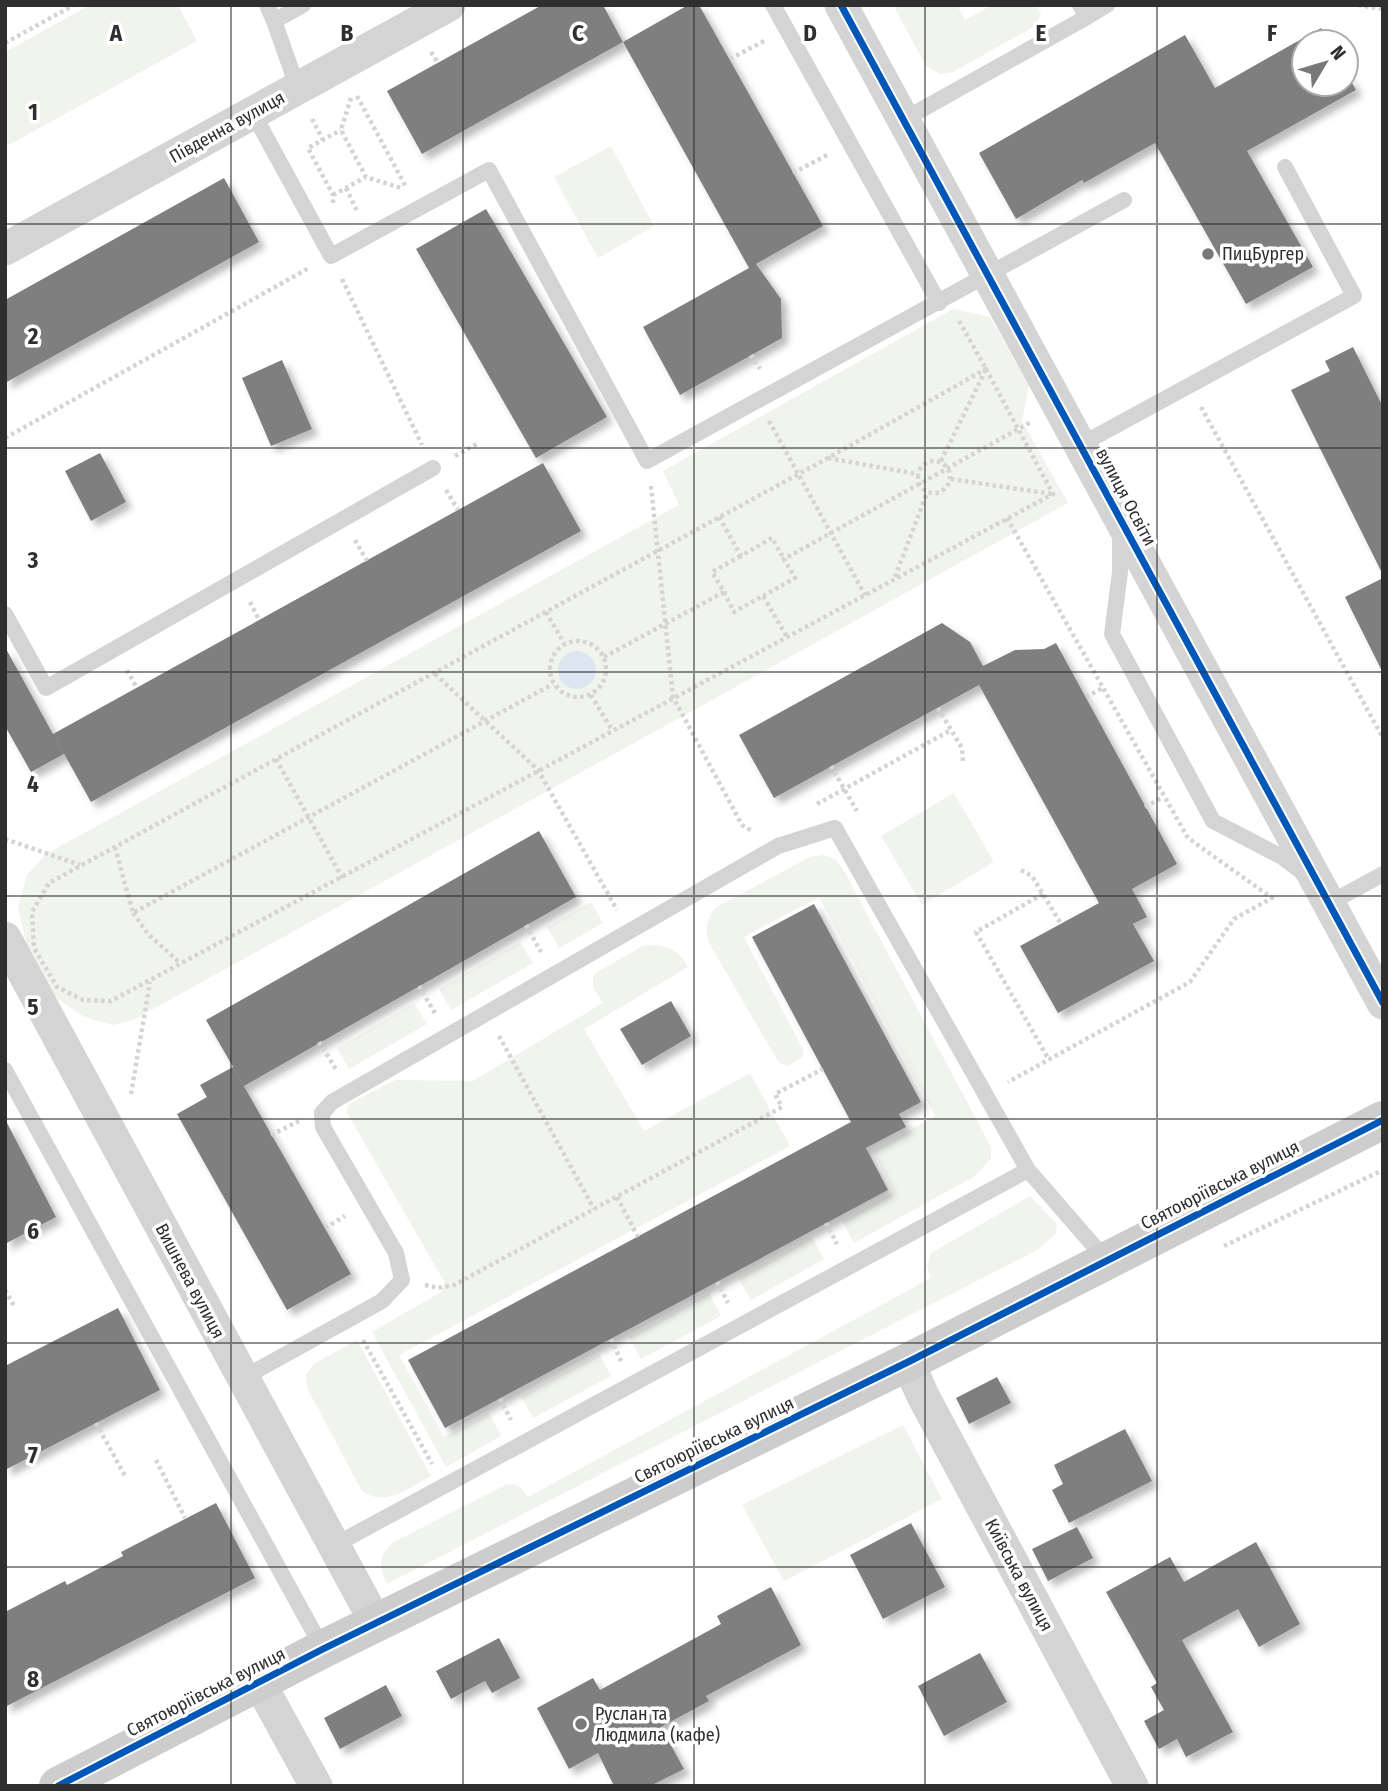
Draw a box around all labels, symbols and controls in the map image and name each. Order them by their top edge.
text: A [109,19,123,47]
text: B [341,19,354,47]
text: C [572,19,584,47]
text: D [803,19,817,47]
text: E [1036,19,1047,47]
text: F [1267,19,1277,47]
north arrow [1290,28,1360,98]
text: N [1325,41,1351,64]
street label: Південна вулиця [165,86,289,168]
text: 1 [28,98,38,126]
place label: ПицБургер [1222,243,1304,265]
marker: ПицБургер [1200,246,1216,262]
text: 2 [27,322,39,350]
street label: вулиця Освіти [1091,444,1161,550]
text: 3 [27,546,39,574]
text: 4 [27,770,39,798]
text: 5 [27,993,39,1021]
street label: Святоюріївська вулиця [1137,1135,1303,1235]
text: 6 [27,1217,39,1245]
street label: Вишнева вулиця [151,1220,229,1342]
street label: Святоюріївська вулиця [631,1392,797,1488]
text: 7 [28,1441,38,1469]
street label: Київська вулиця [980,1515,1058,1635]
street label: Святоюріївська вулиця [123,1642,289,1742]
text: 8 [27,1665,39,1693]
place label: Руслан та Людмила (кафе) [595,1703,720,1746]
marker: Руслан та Людмила (кафе) [573,1716,589,1732]

